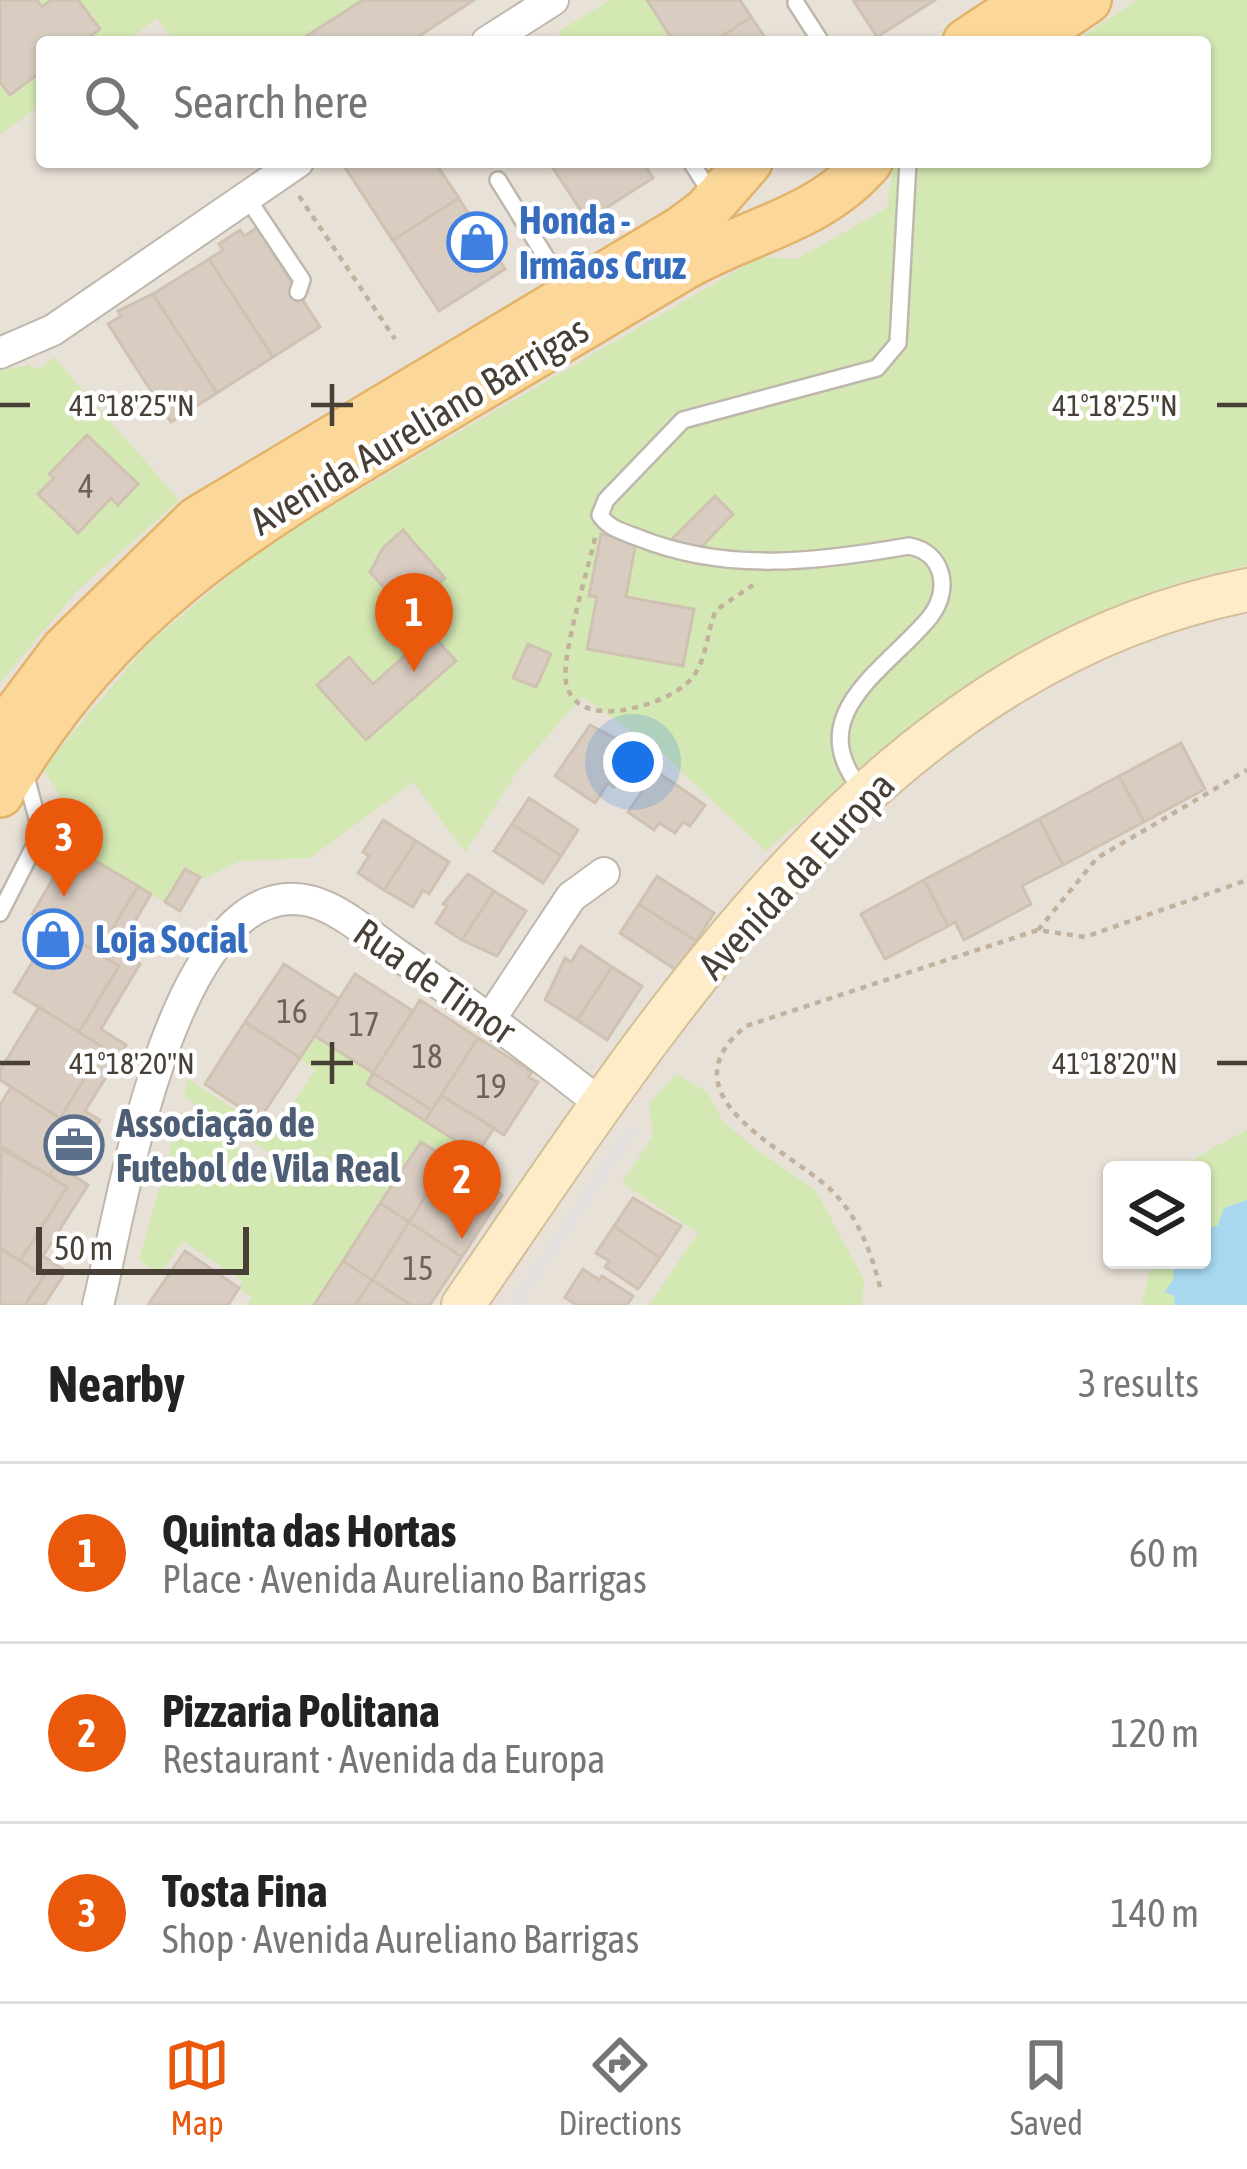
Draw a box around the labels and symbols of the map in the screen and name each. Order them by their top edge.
place label: Honda - Irmãos Cruz [519,198,686,287]
shop icon: Honda - Irmãos Cruz [446,211,508,273]
street label: Avenida Aureliano Barrigas [242,307,596,543]
text: 41°18'25"N [69,388,195,422]
text: 41°18'25"N [1052,388,1178,422]
house number: 4 [78,467,94,505]
pin: 1 [375,573,453,672]
your location [603,732,663,792]
street label: Avenida da Europa [689,763,903,987]
pin: 3 [25,798,103,897]
shop icon: Loja Social [22,908,84,970]
street label: Rua de Timor [346,909,524,1053]
place label: Loja Social [95,917,248,961]
house number: 16 [276,992,308,1030]
house number: 17 [348,1005,380,1043]
house number: 18 [411,1037,443,1075]
text: 41°18'20"N [69,1046,195,1080]
text: 41°18'20"N [1052,1046,1178,1080]
house number: 19 [475,1067,507,1105]
place label: Associação de Futebol de Vila Real [115,1101,401,1190]
office icon: Associação de Futebol de Vila Real [43,1114,105,1176]
pin: 2 [423,1140,501,1239]
scale bar [36,1221,249,1274]
house number: 15 [402,1249,434,1287]

